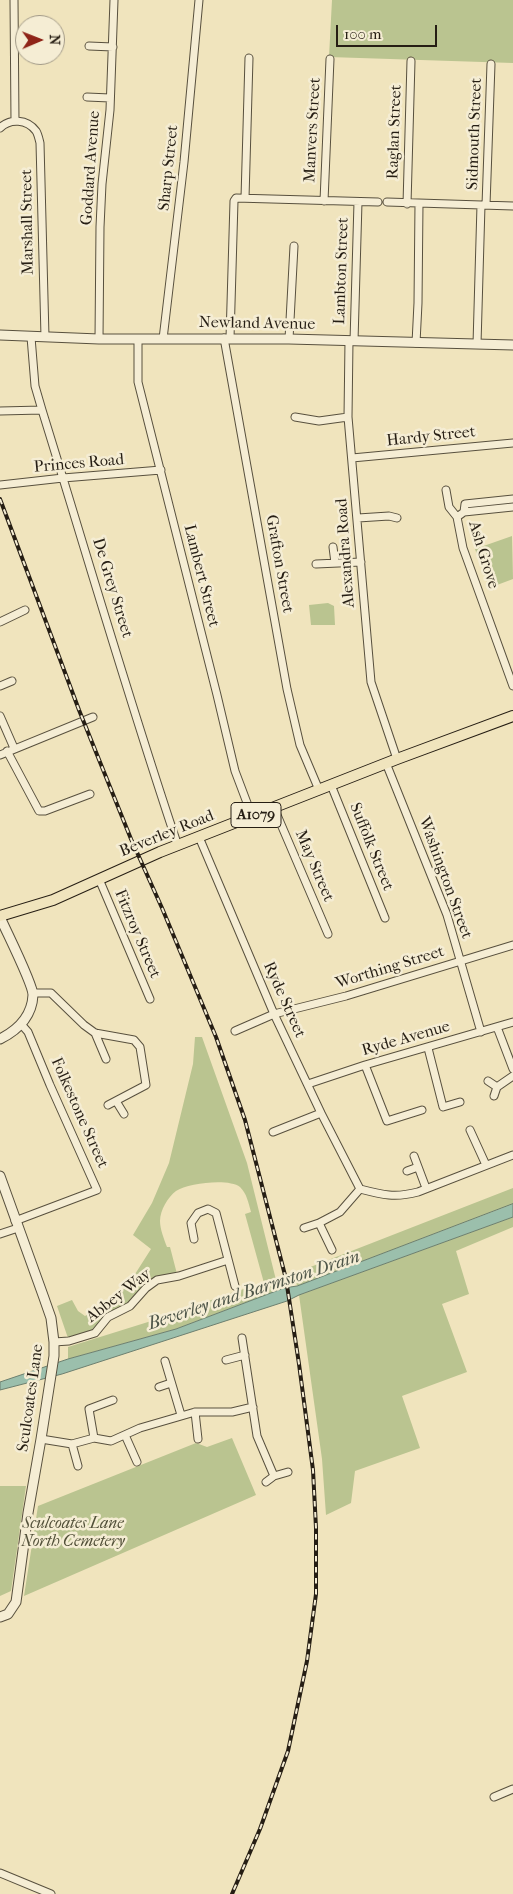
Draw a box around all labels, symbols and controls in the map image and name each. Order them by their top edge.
north arrow [15,15,65,65]
scale bar [338,15,439,47]
text: 100 m [344,25,382,43]
text: N [46,34,63,45]
street label: Manvers Street [301,77,325,183]
street label: Sidmouth Street [463,78,487,190]
street label: Raglan Street [384,84,406,180]
street label: Goddard Avenue [77,110,105,226]
street label: Sharp Street [155,124,183,212]
street label: Marshall Street [17,169,39,275]
street label: Lambton Street [331,217,353,325]
street label: Newland Avenue [199,313,315,335]
street label: Hardy Street [386,423,476,451]
street label: Princes Road [33,451,125,477]
street label: Alexandra Road [333,498,359,608]
street label: Grafton Street [261,513,297,615]
street label: Ash Grove [464,519,502,591]
street label: Lambert Street [179,523,223,629]
street label: De Grey Street [88,536,136,640]
street label: Suffolk Street [345,800,397,894]
road number: A1079 [231,802,281,828]
street label: Beverley Road [117,806,217,862]
street label: Washington Street [414,814,476,942]
street label: May Street [290,827,338,905]
street label: Fitzroy Street [110,887,164,981]
street label: Worthing Street [333,942,447,994]
street label: Ryde Street [259,959,309,1041]
street label: Ryde Avenue [360,1017,452,1061]
street label: Folkestone Street [46,1055,112,1171]
water label: Beverley and Barmston Drain [145,1246,363,1336]
street label: Abbey Way [83,1265,155,1327]
street label: Sculcoates Lane [14,1343,48,1453]
park label: Sculcoates Lane North Cemetery [21,1514,125,1552]

